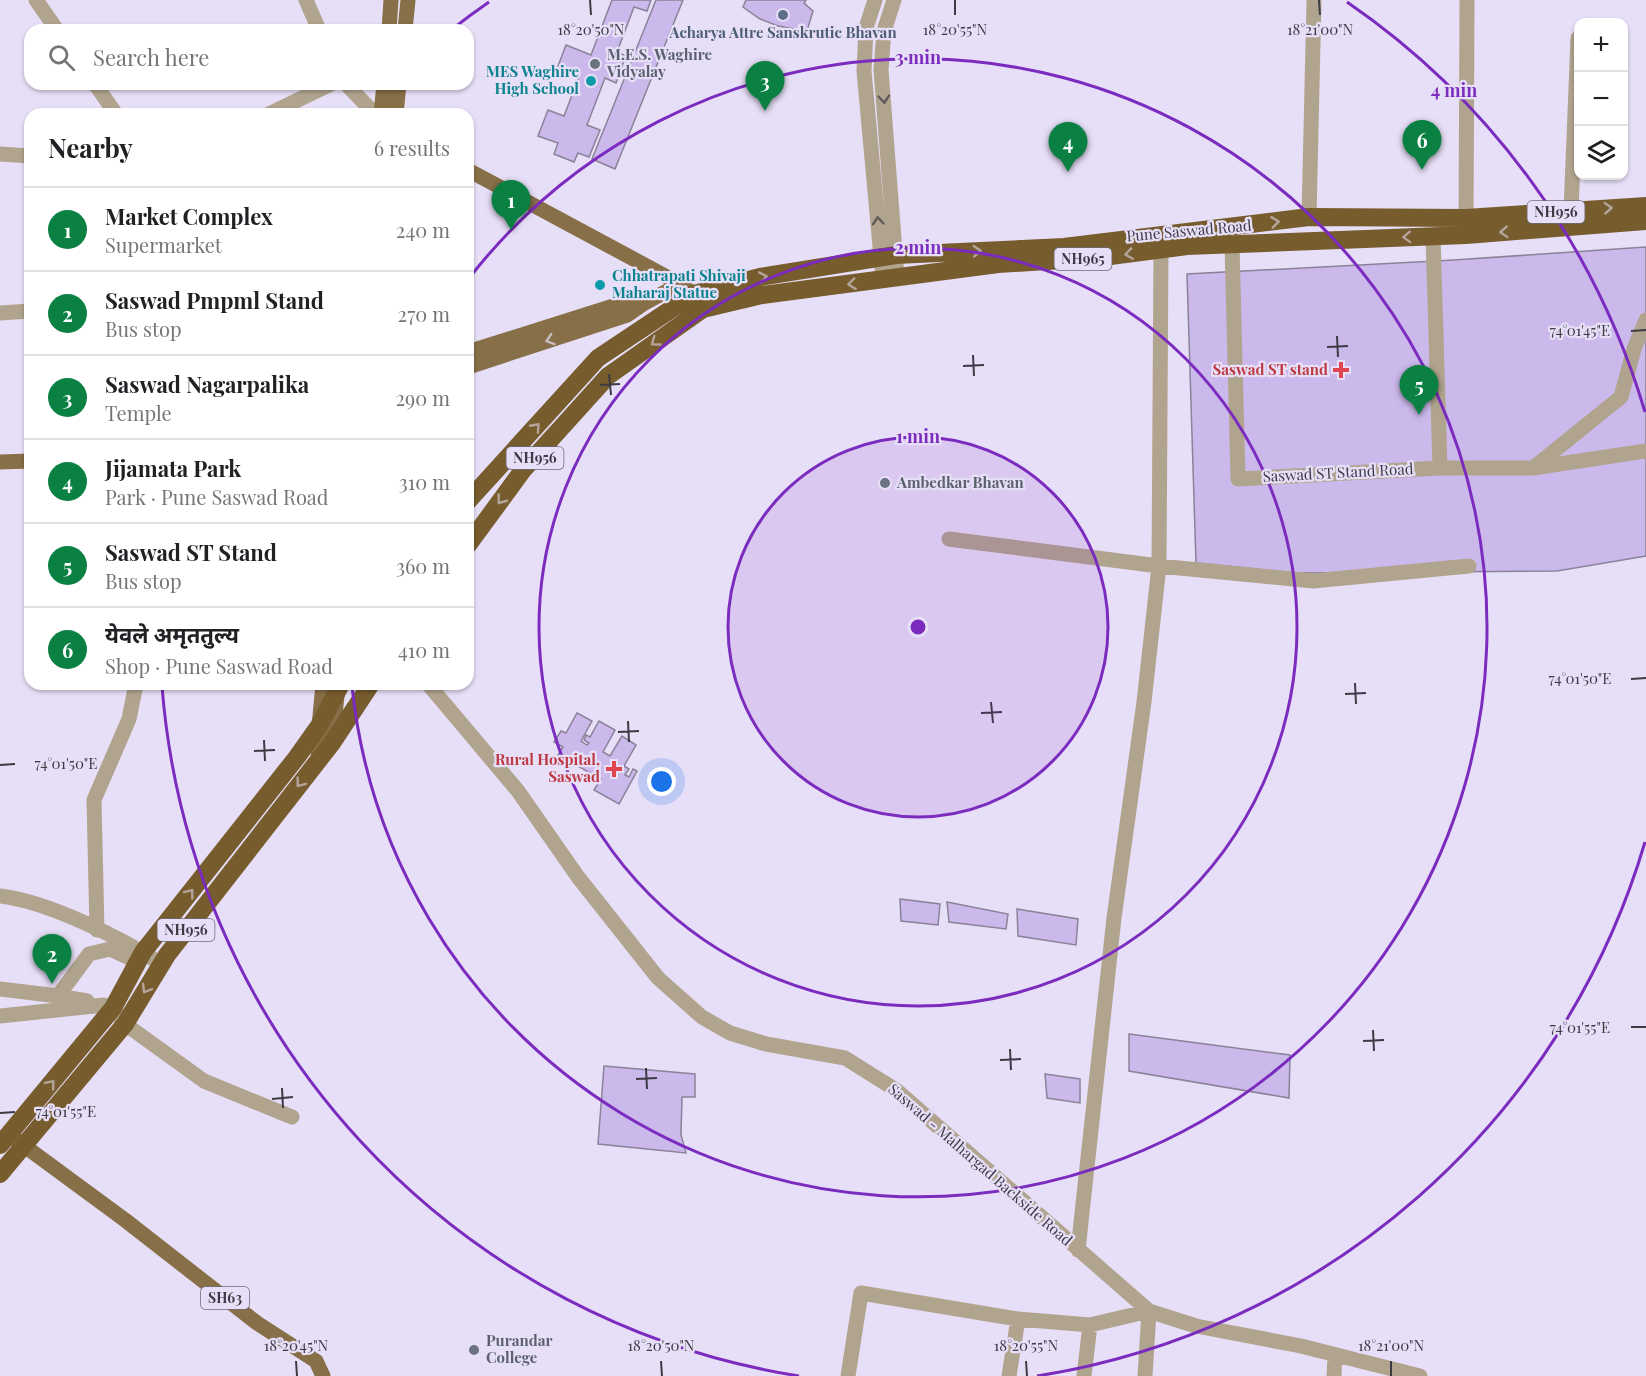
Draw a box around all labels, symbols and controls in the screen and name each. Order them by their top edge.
marker: Acharya Attre Sanskrutic Bhavan [776,8,790,22]
map controls [1574,18,1628,180]
button: + [1574,18,1628,72]
text: 18°20'50"N [558,19,625,39]
text: 18°20'55"N [923,19,988,39]
text: 18°21'00"N [1287,19,1353,39]
place label: Acharya Attre Sanskrutic Bhavan [668,22,897,42]
search box [24,24,474,90]
icon: search [45,41,78,74]
text: Search here [93,42,209,72]
place label: M.E.S. Waghire Vidyalay [606,44,712,81]
text: 3 min [895,45,941,69]
marker: M.E.S. Waghire Vidyalay [588,57,602,71]
place label: MES Waghire High School [486,61,579,98]
pin: 3 [746,62,784,111]
button: − [1574,72,1628,126]
marker: MES Waghire High School [584,74,598,88]
text: 4 min [1431,78,1477,102]
one-way arrow [877,94,890,103]
pin: 6 [1402,120,1442,170]
pin: 4 [1048,122,1088,172]
button: layers [1574,126,1628,180]
text: Nearby [48,130,133,165]
text: 6 results [374,134,450,161]
pin: 1 [492,180,530,230]
text: Market Complex [105,201,273,231]
road number: NH956 [1528,201,1584,223]
one-way arrow [1603,202,1612,215]
street label: Pune Saswad Road [1125,215,1253,245]
text: 1 [64,216,71,243]
text: 240 m [396,216,450,243]
one-way arrow [1271,216,1280,228]
one-way arrow [872,217,885,226]
one-way arrow [1499,225,1508,238]
text: Supermarket [105,231,222,258]
one-way arrow [1403,231,1412,244]
text: 2 min [895,235,941,259]
one-way arrow [972,245,981,258]
one-way arrow [1124,247,1133,259]
road number: NH965 [1054,248,1112,270]
place label: Chhatrapati Shivaji Maharaj Statue [612,265,746,302]
one-way arrow [758,271,768,284]
one-way arrow [847,277,856,289]
marker: Chhatrapati Shivaji Maharaj Statue [593,278,607,292]
text: Saswad Pmpml Stand [105,285,324,315]
text: 2 [62,300,73,327]
text: 270 m [398,300,450,327]
text: Bus stop [105,315,182,342]
text: 74°01'45"E [1550,320,1610,340]
one-way arrow [545,333,556,346]
one-way arrow [651,335,662,346]
place label: Saswad ST stand [1213,359,1328,379]
marker: Saswad ST stand [1332,361,1350,379]
pin: 5 [1400,366,1438,415]
text: Saswad Nagarpalika [105,369,309,399]
text: 3 [63,384,72,411]
text: 290 m [396,384,450,411]
text: Temple [105,399,172,426]
one-way arrow [529,423,540,433]
text: 1 min [896,424,940,448]
road number: NH956 [506,447,564,469]
text: Jijamata Park [105,453,241,483]
street label: Saswad ST Stand Road [1262,458,1414,486]
text: 4 [62,468,73,495]
text: 310 m [399,468,450,495]
place label: Ambedkar Bhavan [896,472,1025,492]
marker: Ambedkar Bhavan [878,476,892,490]
text: Park · Pune Saswad Road [105,483,328,510]
one-way arrow [498,493,509,504]
text: Saswad ST Stand [105,537,277,567]
text: 5 [63,552,72,579]
text: 360 m [396,552,450,579]
text: Bus stop [105,567,182,594]
centre of rings [908,617,928,637]
text: येवले अमृततुल्य [105,619,239,649]
text: 6 [62,636,73,663]
text: 410 m [398,636,450,663]
text: Shop · Pune Saswad Road [105,652,333,679]
text: 74°01'50"E [1549,668,1611,688]
place label: Rural Hospital, Saswad [495,749,600,786]
text: 74°01'50"E [35,753,97,773]
marker: Rural Hospital, Saswad [605,760,623,778]
your location [647,767,676,796]
one-way arrow [297,776,308,787]
one-way arrow [182,889,193,900]
road number: NH956 [158,919,214,941]
pin: 2 [32,934,72,984]
one-way arrow [142,983,153,993]
text: 74°01'55"E [1550,1017,1610,1037]
street label: Saswad - Malhargad Backside Road [884,1079,1077,1250]
one-way arrow [43,1080,54,1091]
text: 74°01'55"E [36,1101,96,1121]
road number: SH63 [201,1287,249,1309]
place label: Purandar College [486,1330,552,1367]
text: 18°20'45"N [264,1335,329,1355]
text: 18°20'50"N [628,1335,695,1355]
text: 18°20'55"N [994,1335,1059,1355]
text: 18°21'00"N [1358,1335,1424,1355]
marker: Purandar College [467,1343,481,1357]

